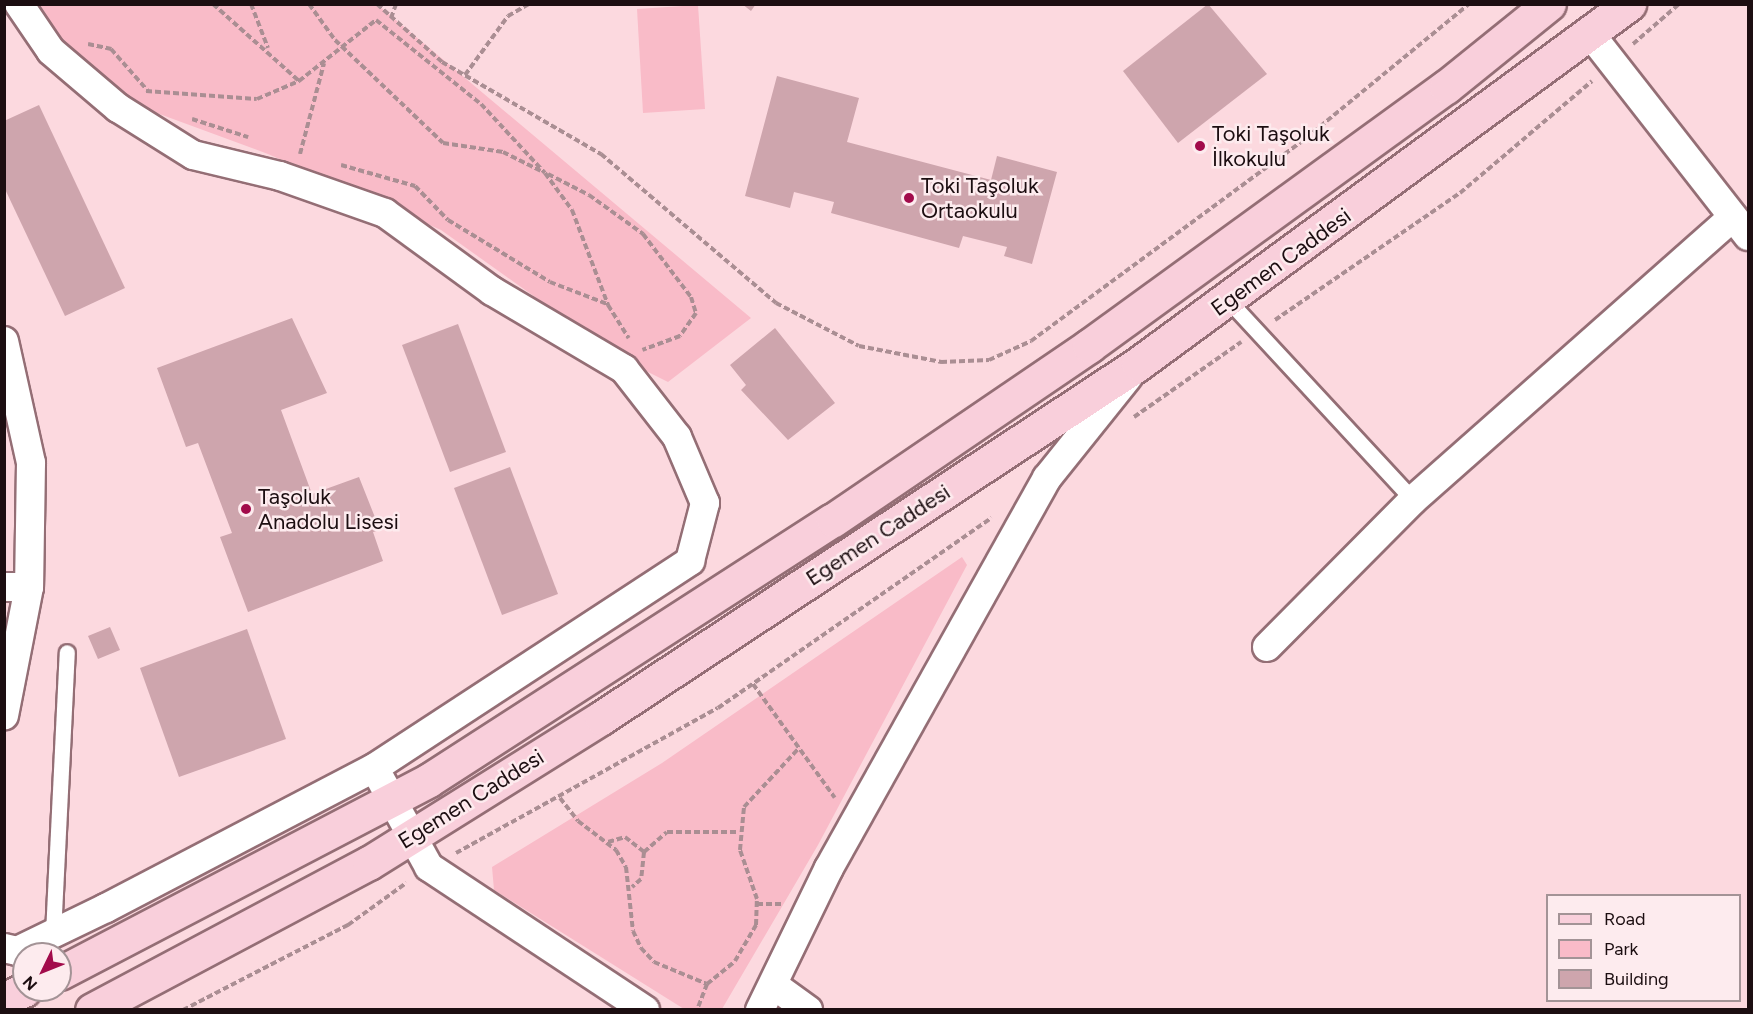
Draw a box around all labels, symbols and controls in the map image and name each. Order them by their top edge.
place label: Toki Taşoluk İlkokulu [1212,120,1330,172]
marker: Toki Taşoluk İlkokulu [1193,139,1207,153]
place label: Toki Taşoluk Ortaokulu [921,172,1039,224]
marker: Toki Taşoluk Ortaokulu [902,191,916,205]
street label: Egemen Caddesi [1206,202,1356,322]
street label: Egemen Caddesi [801,479,955,591]
place label: Taşoluk Anadolu Lisesi [258,483,399,534]
marker: Taşoluk Anadolu Lisesi [239,502,253,516]
street label: Egemen Caddesi [393,744,549,854]
legend [1546,894,1741,1002]
text: Road [1604,908,1645,930]
text: Park [1604,938,1638,960]
north arrow [12,942,72,1002]
text: Building [1604,968,1669,990]
text: N [19,972,41,994]

